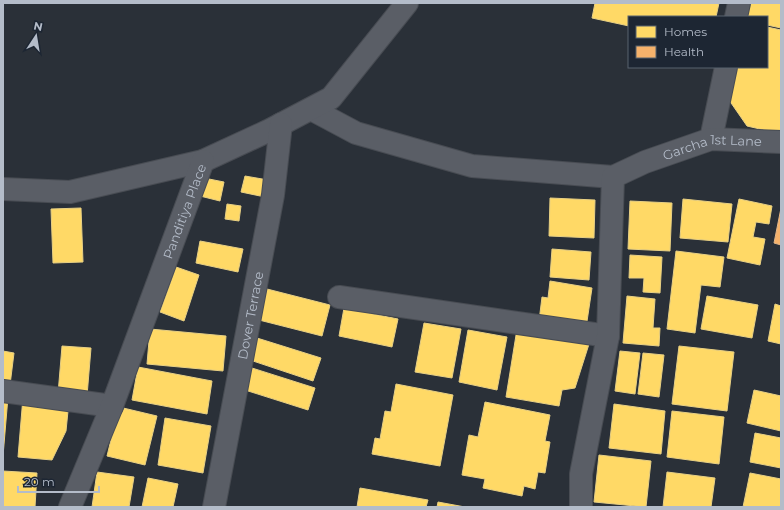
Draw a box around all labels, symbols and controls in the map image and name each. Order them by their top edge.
north arrow [16,16,56,56]
legend [628,16,768,68]
text: N [32,18,44,34]
text: Homes [664,24,707,39]
text: Health [664,44,704,59]
street label: Garcha 1st Lane [660,131,762,163]
street label: Panditiya Place [159,162,209,261]
street label: Dover Terrace [234,270,266,361]
scale bar [18,468,99,494]
text: 20 m [24,474,55,489]

